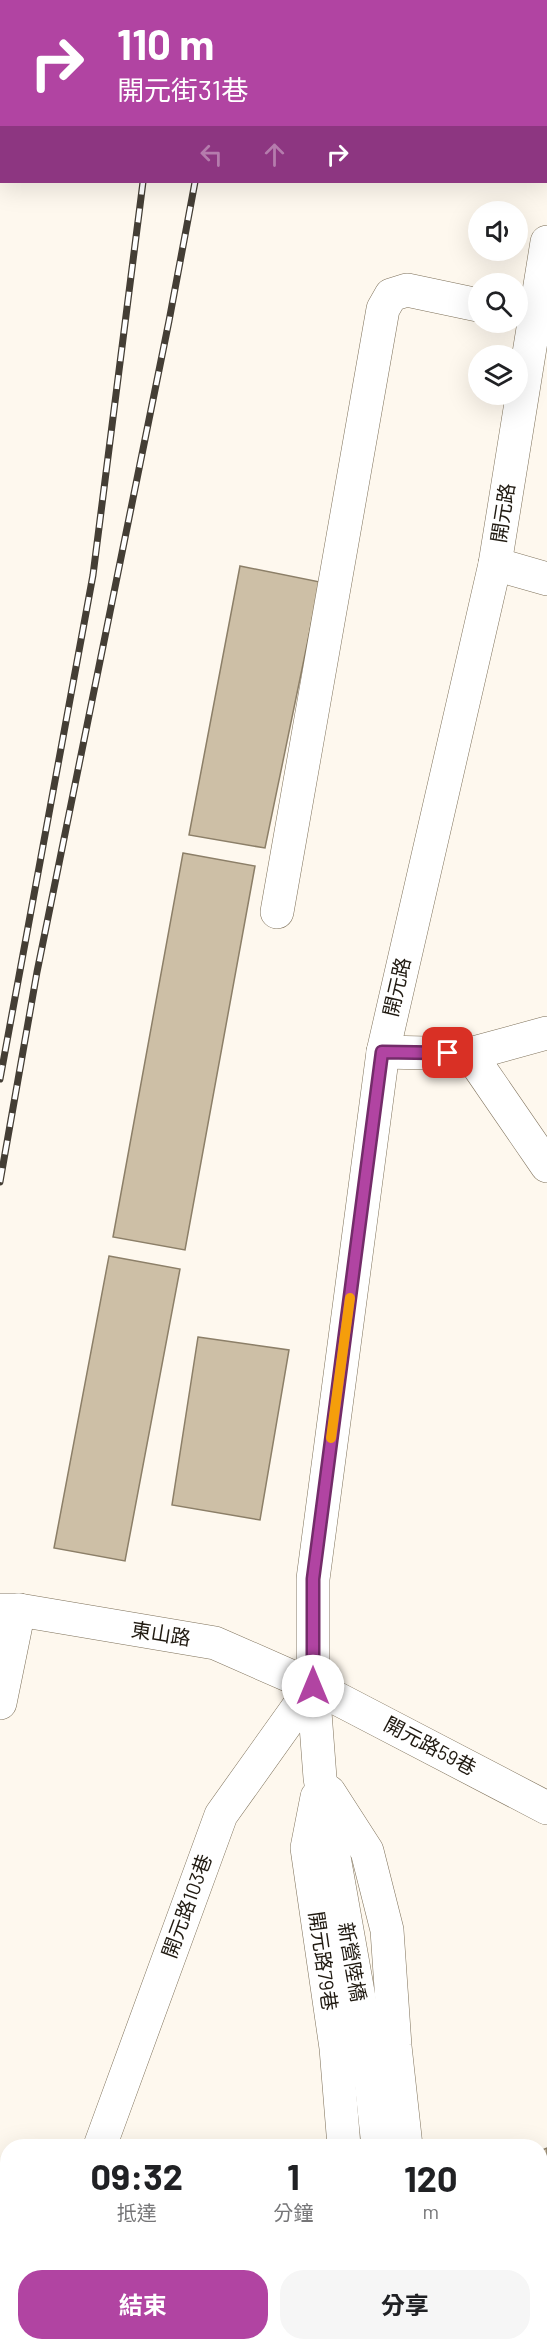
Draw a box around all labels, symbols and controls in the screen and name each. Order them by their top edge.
text: 110 m [117,18,214,68]
icon: right [18,24,96,102]
text: 開元街31巷 [117,73,248,105]
icon: left [195,138,228,171]
icon: ahead [258,138,291,171]
icon: right [321,138,354,171]
map controls [468,201,528,405]
button: sound [468,201,528,261]
button: search [468,273,528,333]
button: layers [468,345,528,405]
street label: 開元路 [485,481,519,544]
street label: 開元路 [378,955,414,1019]
pin [422,1027,473,1078]
icon: arrive [431,1036,464,1069]
street label: 東山路 [130,1616,193,1650]
position arrow [281,1654,345,1718]
street label: 開元路59巷 [380,1711,481,1779]
street label: 開元路103巷 [156,1851,216,1961]
street label: 開元路79巷 [305,1910,343,2012]
street label: 新營陸橋 [334,1920,372,2003]
text: 09:32 [91,2154,183,2197]
text: 1 [287,2154,300,2197]
text: 120 [404,2156,457,2199]
text: m [422,2199,439,2223]
text: 抵達 [117,2200,157,2224]
text: 分鐘 [273,2200,313,2224]
button: 結束 [18,2270,268,2339]
button: 分享 [280,2270,530,2339]

